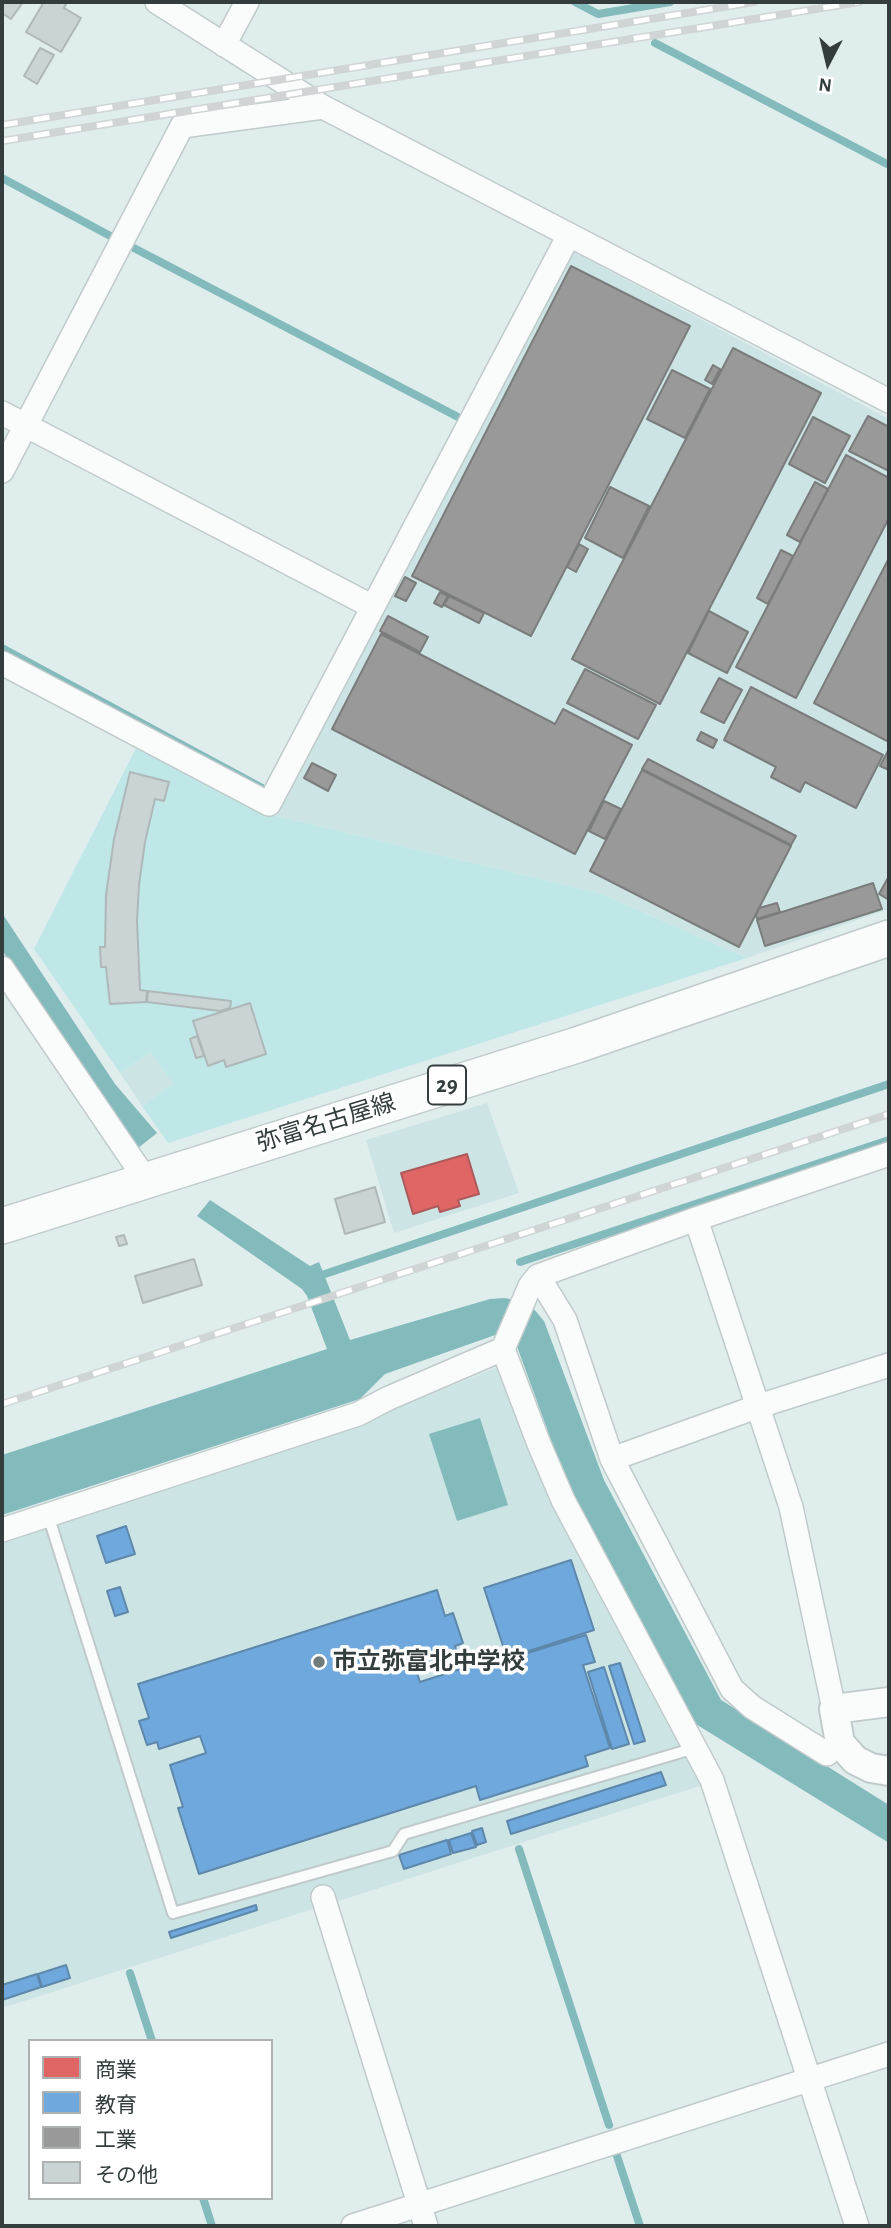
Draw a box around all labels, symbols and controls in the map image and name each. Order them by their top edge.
north arrow [793,28,863,98]
text: N [818,74,833,95]
road number: 29 [428,1066,466,1104]
street label: 弥富名古屋線 [253,1088,399,1158]
place label: 市立弥富北中学校 [333,1648,525,1676]
marker: 市立弥富北中学校 [311,1654,327,1670]
legend [28,2039,273,2200]
text: 商業 [95,2060,137,2081]
text: 教育 [95,2095,137,2116]
text: 工業 [95,2130,137,2151]
text: その他 [95,2165,158,2186]

